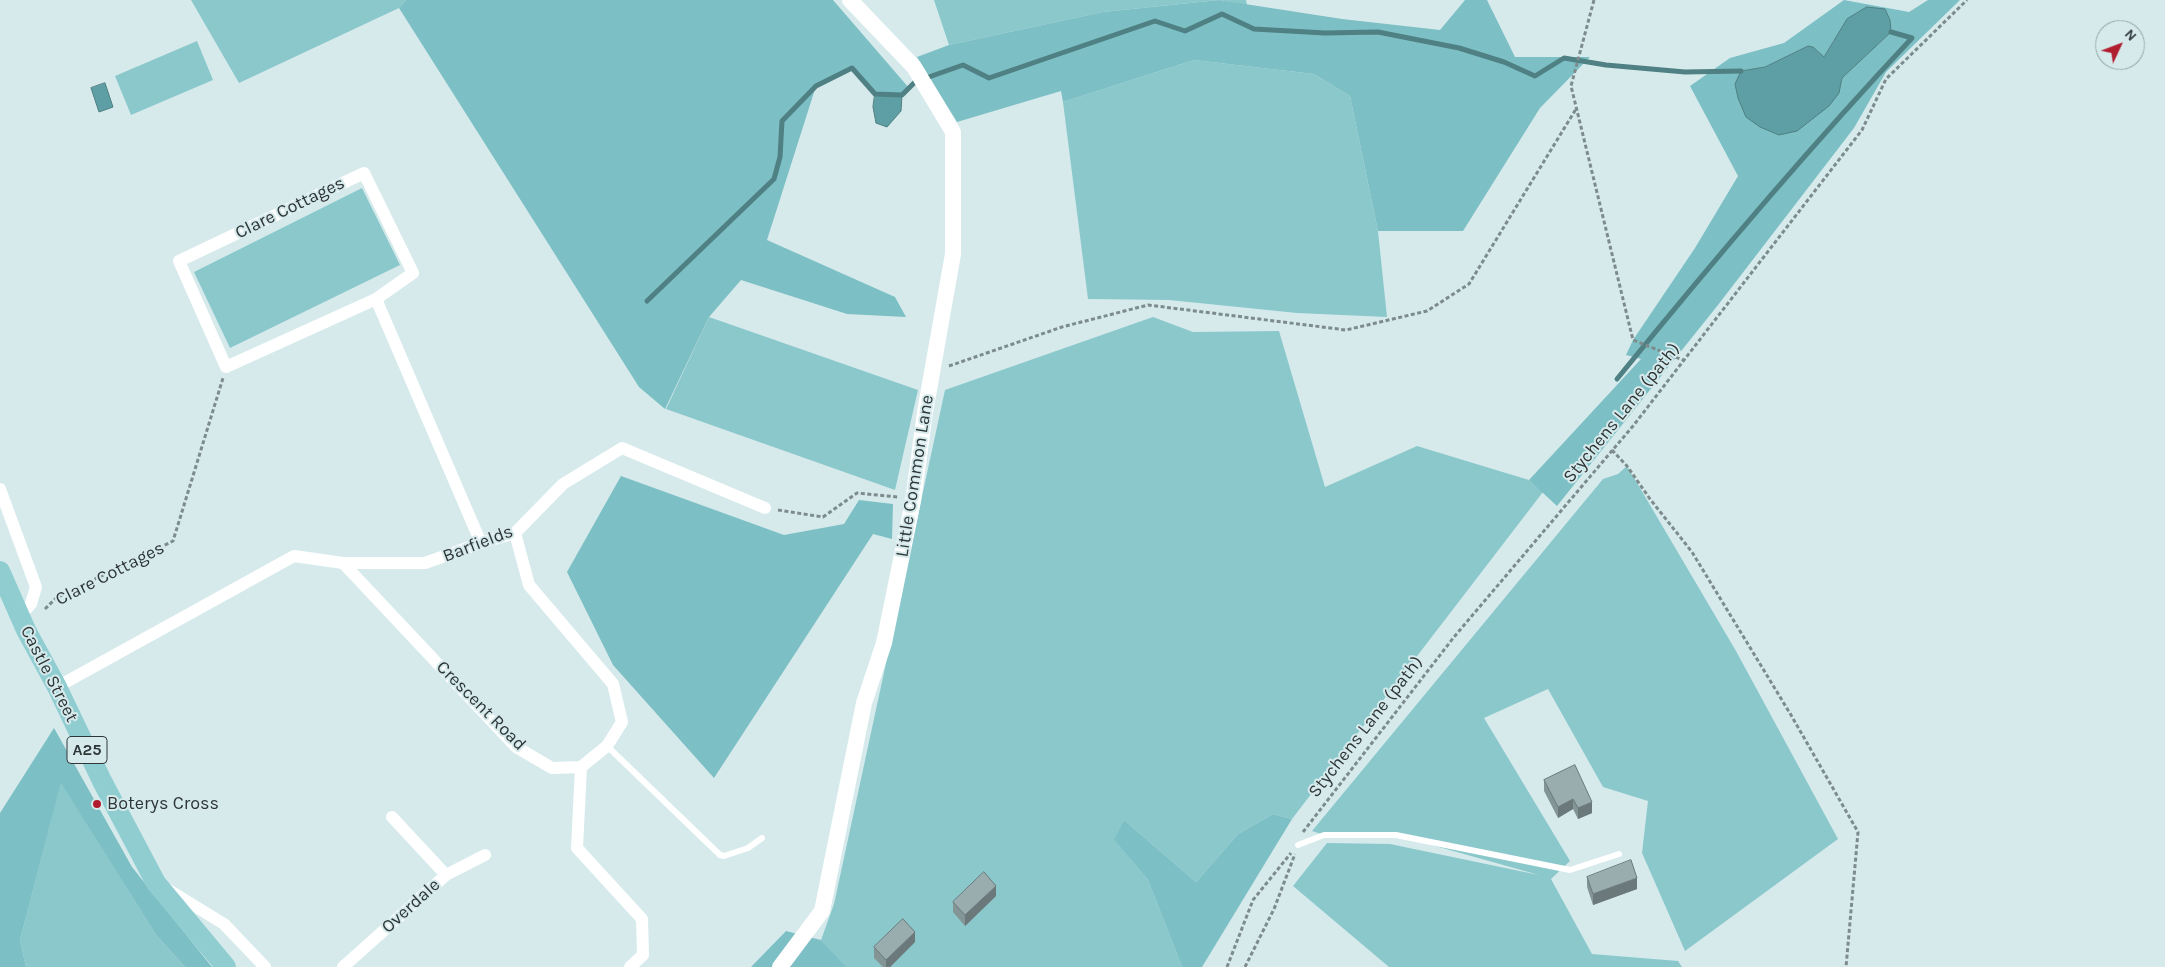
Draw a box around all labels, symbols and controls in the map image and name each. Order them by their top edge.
north arrow [2095,20,2145,70]
text: N [2121,26,2140,45]
street label: Clare Cottages [232,172,348,244]
street label: Stychens Lane (path) [1559,339,1685,487]
street label: Little Common Lane [892,393,938,559]
street label: Barfields [440,521,516,567]
street label: Clare Cottages [52,537,168,611]
street label: Castle Street [16,622,82,726]
street label: Stychens Lane (path) [1304,652,1428,802]
street label: Crescent Road [432,657,530,755]
road number: A25 [67,736,107,764]
place label: Boterys Cross [107,793,219,815]
marker: Boterys Cross [91,798,103,810]
street label: Overdale [377,874,445,938]

